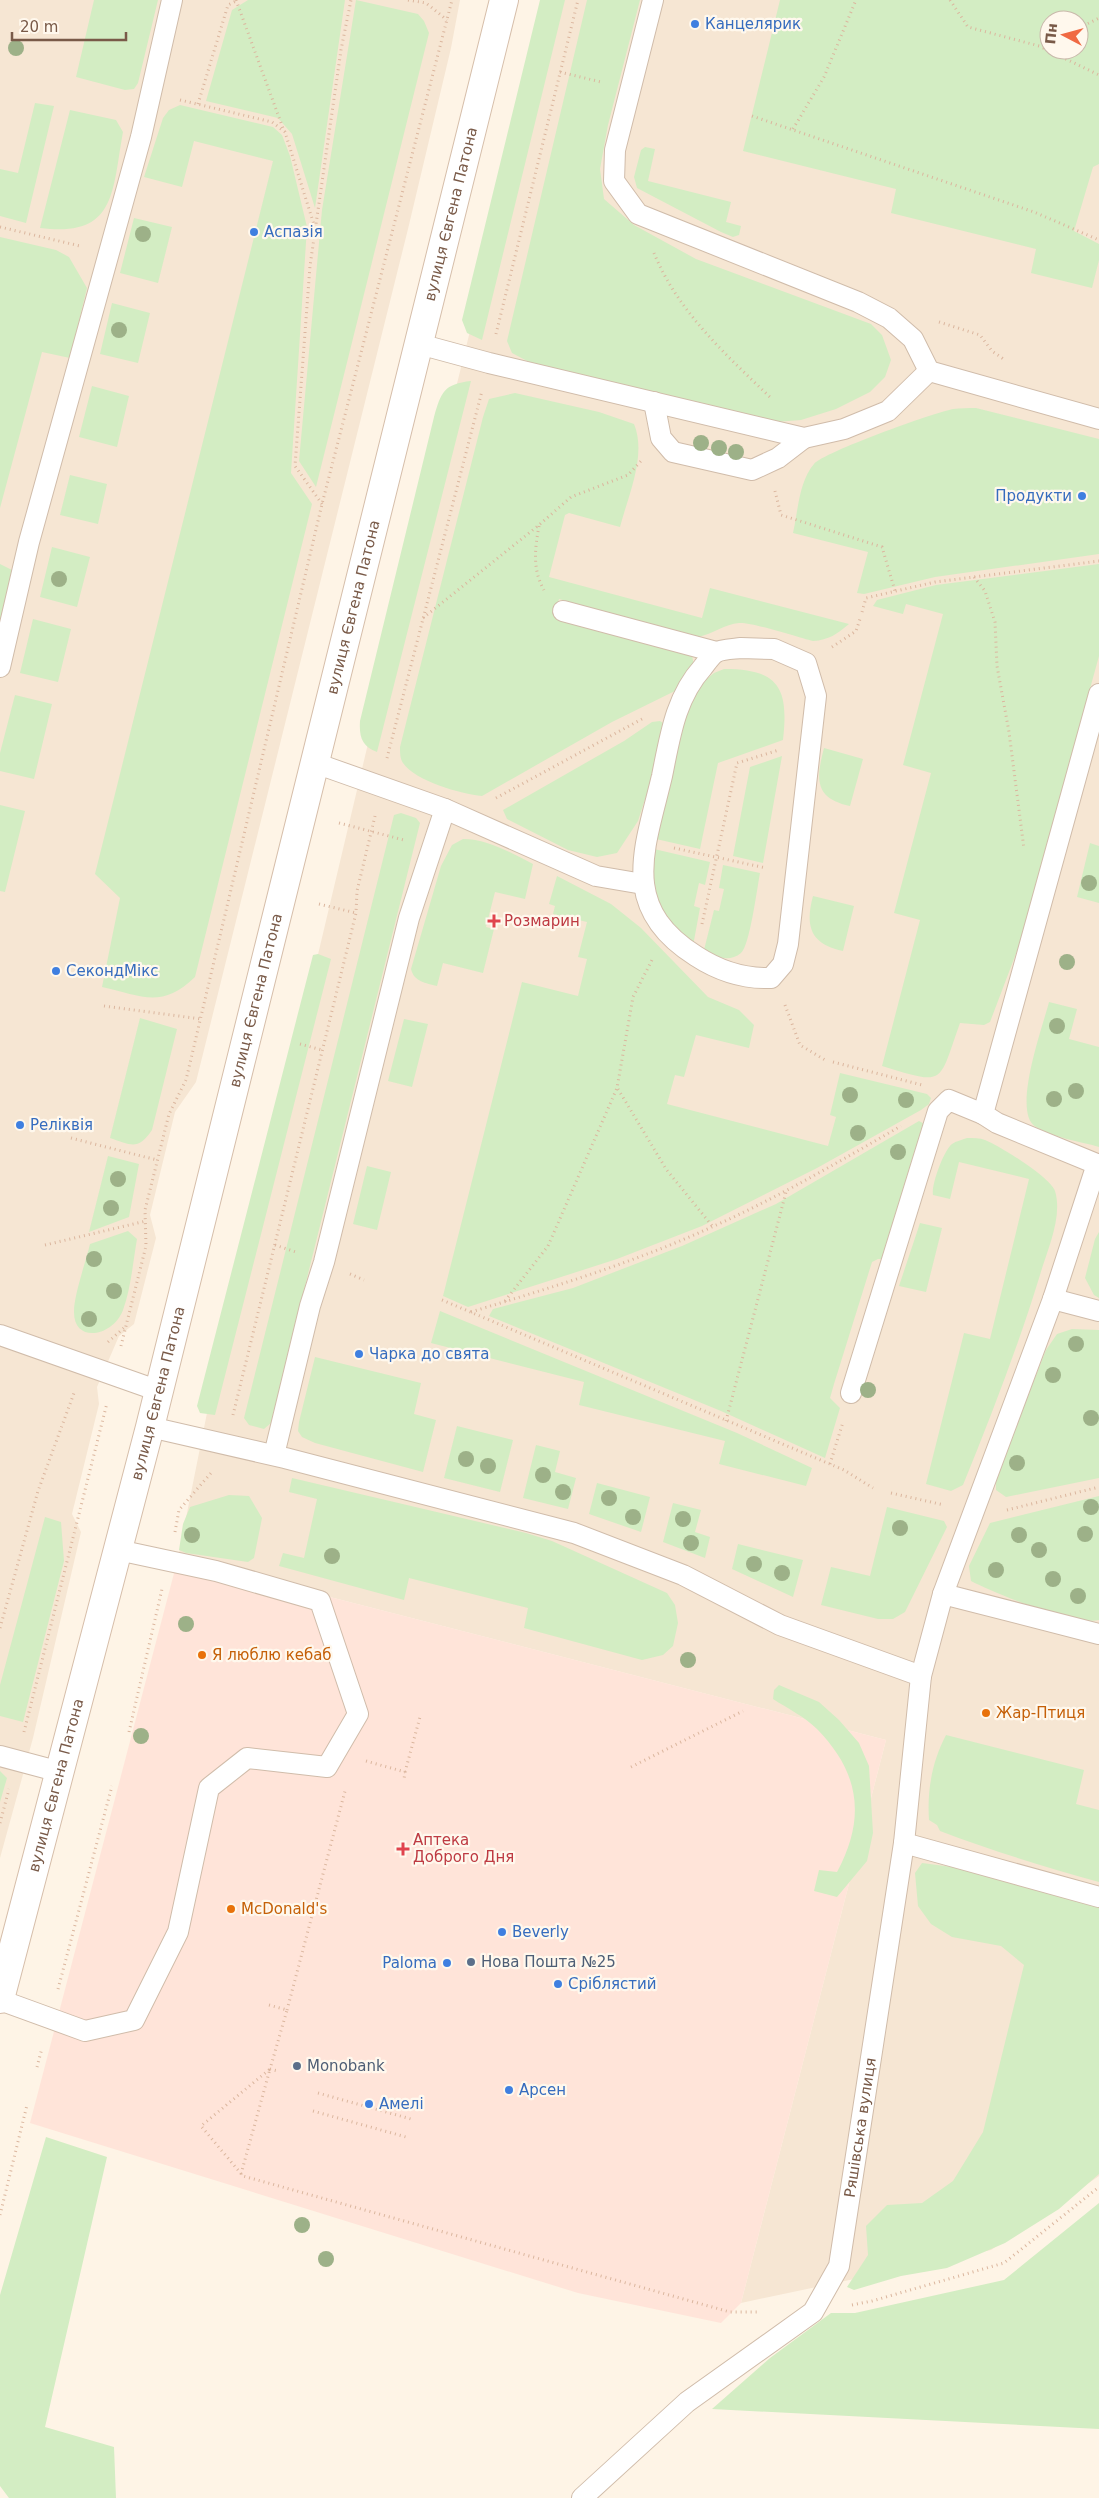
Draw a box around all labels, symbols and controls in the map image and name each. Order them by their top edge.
scale bar [12,10,126,42]
north arrow [1039,10,1089,60]
place label: Канцелярик [705,15,801,33]
text: 20 m [20,18,58,36]
marker: Канцелярик [689,18,701,30]
text: Пн [1042,22,1060,45]
street label: вулиця Євгена Патона [421,125,481,303]
place label: Аспазія [264,223,323,241]
marker: Аспазія [248,226,260,238]
place label: Продукти [995,487,1072,505]
marker: Продукти [1076,490,1088,502]
street label: вулиця Євгена Патона [323,518,384,696]
street label: вулиця Євгена Патона [226,911,286,1089]
place label: Розмарин [504,912,580,930]
marker: Розмарин [488,915,500,927]
place label: СекондМікс [66,962,159,980]
marker: СекондМікс [50,965,62,977]
place label: Реліквія [30,1116,93,1134]
marker: Реліквія [14,1119,26,1131]
street label: вулиця Євгена Патона [127,1304,189,1482]
place label: Чарка до свята [369,1345,489,1363]
marker: Чарка до свята [353,1348,365,1360]
place label: Я люблю кебаб [212,1646,332,1664]
marker: Я люблю кебаб [196,1649,208,1661]
street label: вулиця Євгена Патона [25,1696,87,1874]
place label: Жар-Птиця [996,1704,1085,1722]
marker: Жар-Птиця [980,1707,992,1719]
place label: Аптека Доброго Дня [413,1831,514,1866]
marker: Аптека Доброго Дня [397,1843,409,1855]
place label: McDonald's [241,1900,327,1918]
marker: McDonald's [225,1903,237,1915]
place label: Beverly [512,1923,569,1941]
marker: Beverly [496,1926,508,1938]
place label: Нова Пошта №25 [481,1953,616,1971]
place label: Paloma [382,1954,437,1972]
marker: Нова Пошта №25 [465,1956,477,1968]
marker: Paloma [441,1957,453,1969]
place label: Сріблястий [568,1975,657,1993]
marker: Сріблястий [552,1978,564,1990]
street label: Ряшівська вулиця [841,2056,880,2199]
place label: Monobank [307,2057,385,2075]
marker: Monobank [291,2060,303,2072]
place label: Арсен [519,2081,566,2099]
marker: Арсен [503,2084,515,2096]
place label: Амелі [379,2095,424,2113]
marker: Амелі [363,2098,375,2110]

